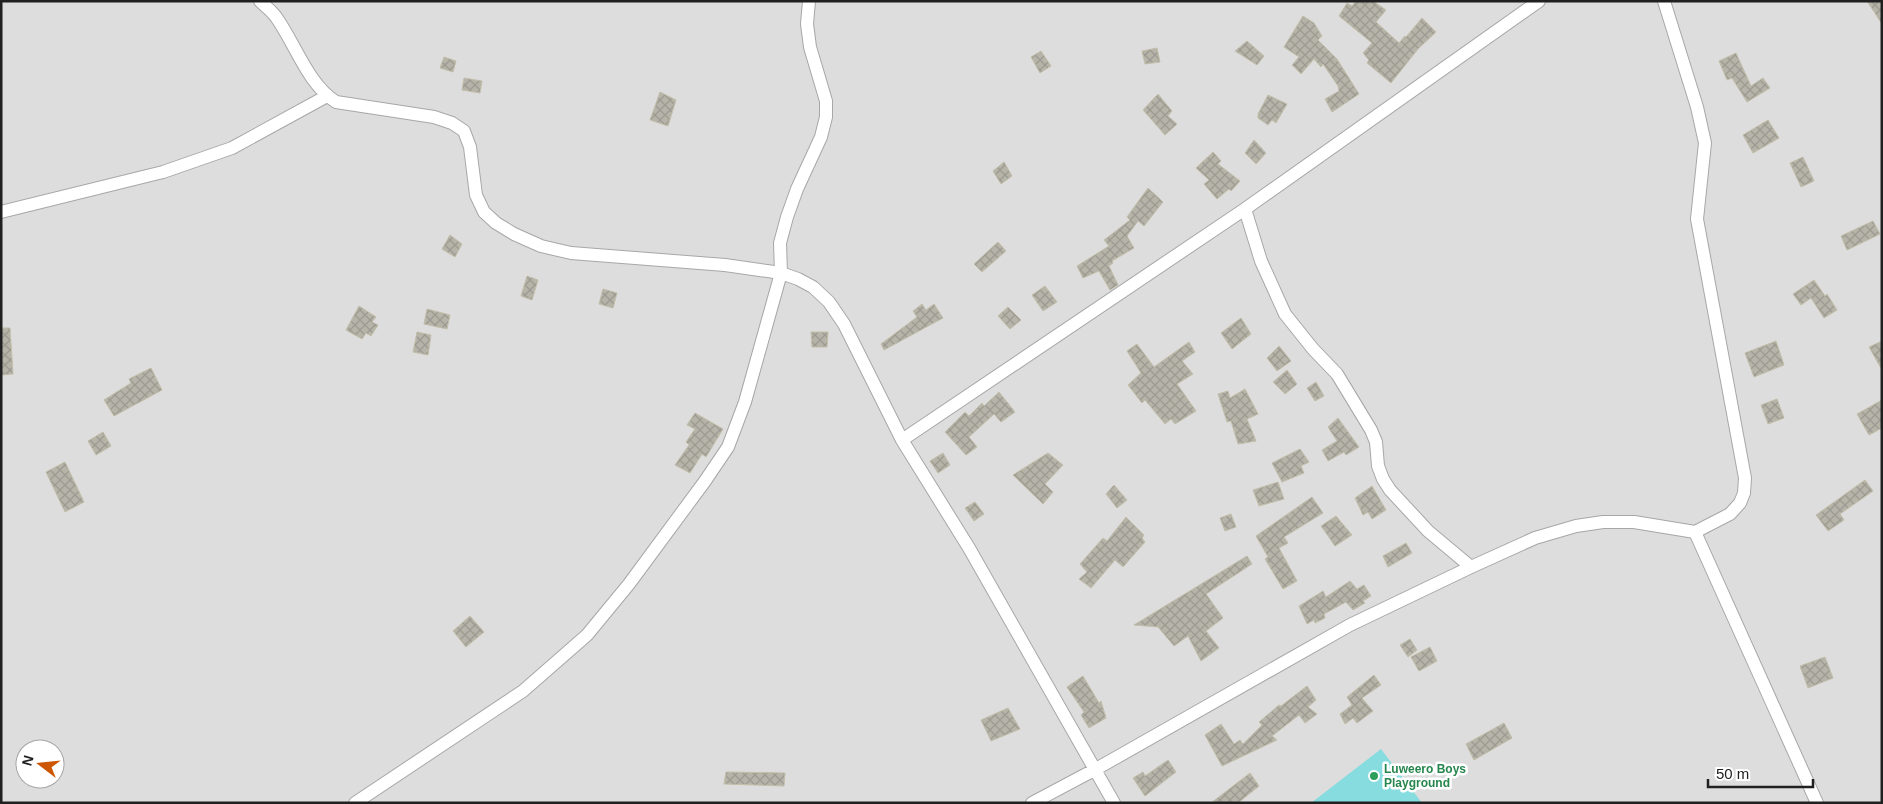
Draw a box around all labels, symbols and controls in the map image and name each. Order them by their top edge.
north arrow [15,739,65,789]
text: N [18,753,37,767]
scale bar [1708,756,1813,788]
place label: Luweero Boys Playground [1384,762,1466,790]
text: 50 m [1716,765,1749,782]
marker: Luweero Boys Playground [1368,770,1380,782]

